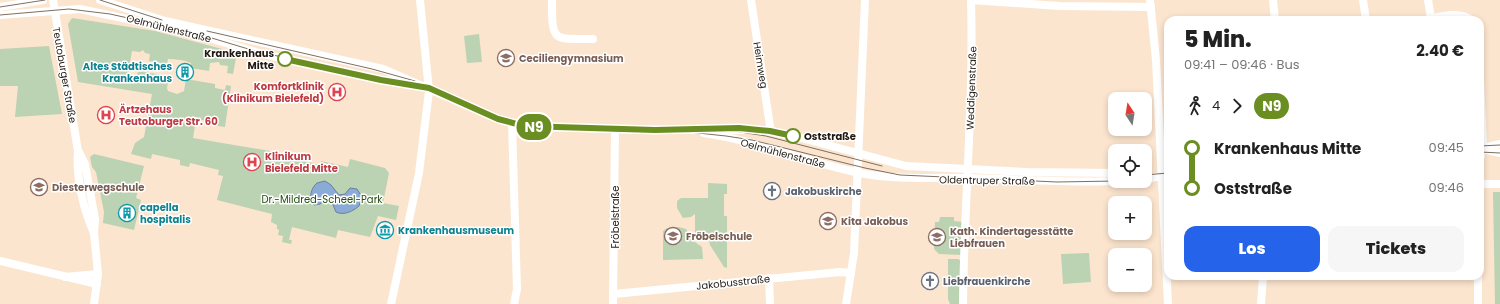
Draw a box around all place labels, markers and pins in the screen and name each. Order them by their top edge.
place label: Krankenhaus Mitte [204,46,274,73]
school or university icon: Ceciliengymnasium [496,48,516,68]
marker: Krankenhaus Mitte [277,51,293,67]
place label: Ceciliengymnasium [519,51,624,66]
place label: Altes Städtisches Krankenhaus [83,59,172,86]
building icon: Altes Städtisches Krankenhaus [175,62,195,82]
place label: Komfortklinik (Klinikum Bielefeld) [222,79,325,106]
hospital icon: Komfortklinik (Klinikum Bielefeld) [327,82,347,102]
place label: Ärtzehaus Teutoburger Str. 60 [119,102,218,129]
hospital icon: Ärtzehaus Teutoburger Str. 60 [96,105,116,125]
marker: Oststraße [785,128,801,144]
place label: Oststraße [804,129,856,144]
place label: Klinikum Bielefeld Mitte [265,149,338,176]
hospital icon: Klinikum Bielefeld Mitte [242,152,262,172]
school or university icon: Diesterwegschule [29,177,49,197]
place label: Diesterwegschule [52,180,144,195]
church icon: Jakobuskirche [762,181,782,201]
place label: Jakobuskirche [785,184,862,199]
place label: capella hospitalis [140,200,191,227]
building icon: capella hospitalis [117,203,137,223]
school or university icon: Kita Jakobus [818,211,838,231]
place label: Kita Jakobus [841,214,909,229]
museum icon: Krankenhausmuseum [375,220,395,240]
place label: Krankenhausmuseum [398,223,515,238]
place label: Kath. Kindertagesstätte Liebfrauen [950,224,1073,251]
school or university icon: Fröbelschule [663,226,683,246]
school or university icon: Kath. Kindertagesstätte Liebfrauen [927,227,947,247]
place label: Fröbelschule [686,229,752,244]
church icon: Liebfrauenkirche [920,271,940,291]
place label: Liebfrauenkirche [943,274,1030,289]

